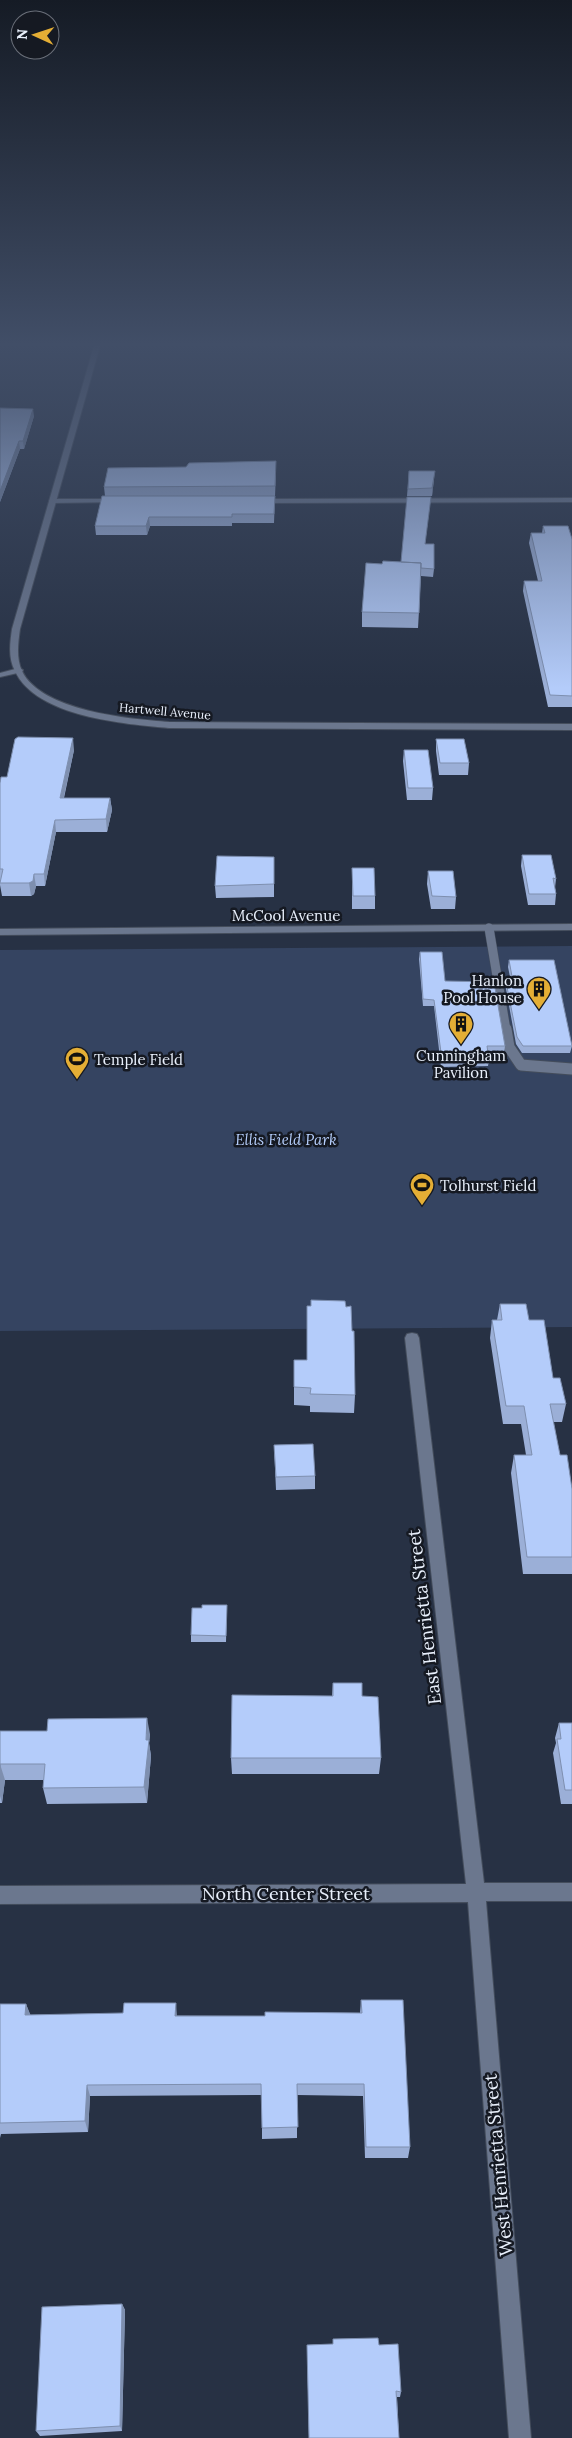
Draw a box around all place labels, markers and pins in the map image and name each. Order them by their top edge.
place label: Hanlon Pool House [443,971,522,1007]
building icon: Hanlon Pool House [526,976,552,1010]
building icon: Cunningham Pavilion [448,1011,474,1045]
sports icon: Temple Field [64,1046,90,1080]
place label: Cunningham Pavilion [416,1046,506,1082]
place label: Temple Field [94,1050,183,1069]
sports icon: Tolhurst Field [409,1172,435,1206]
place label: Tolhurst Field [440,1176,536,1195]

